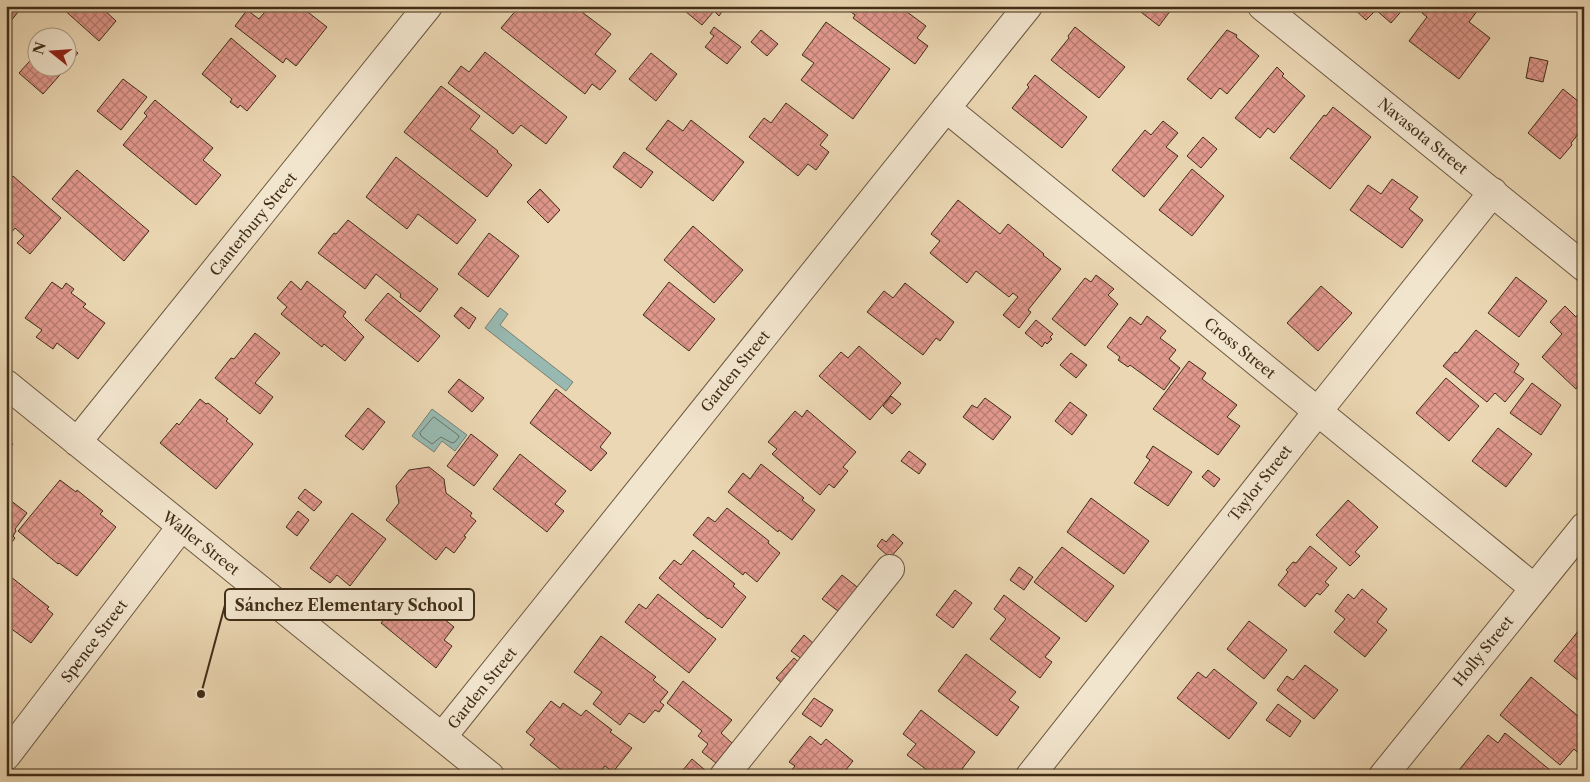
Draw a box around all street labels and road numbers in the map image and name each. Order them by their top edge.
street label: Navasota Street [1374,94,1472,179]
street label: Canterbury Street [205,168,301,280]
street label: Cross Street [1200,313,1280,383]
street label: Garden Street [696,326,774,416]
street label: Taylor Street [1224,440,1296,525]
street label: Waller Street [158,506,244,579]
street label: Spence Street [57,595,132,686]
street label: Holly Street [1449,612,1518,690]
street label: Garden Street [443,643,521,733]

